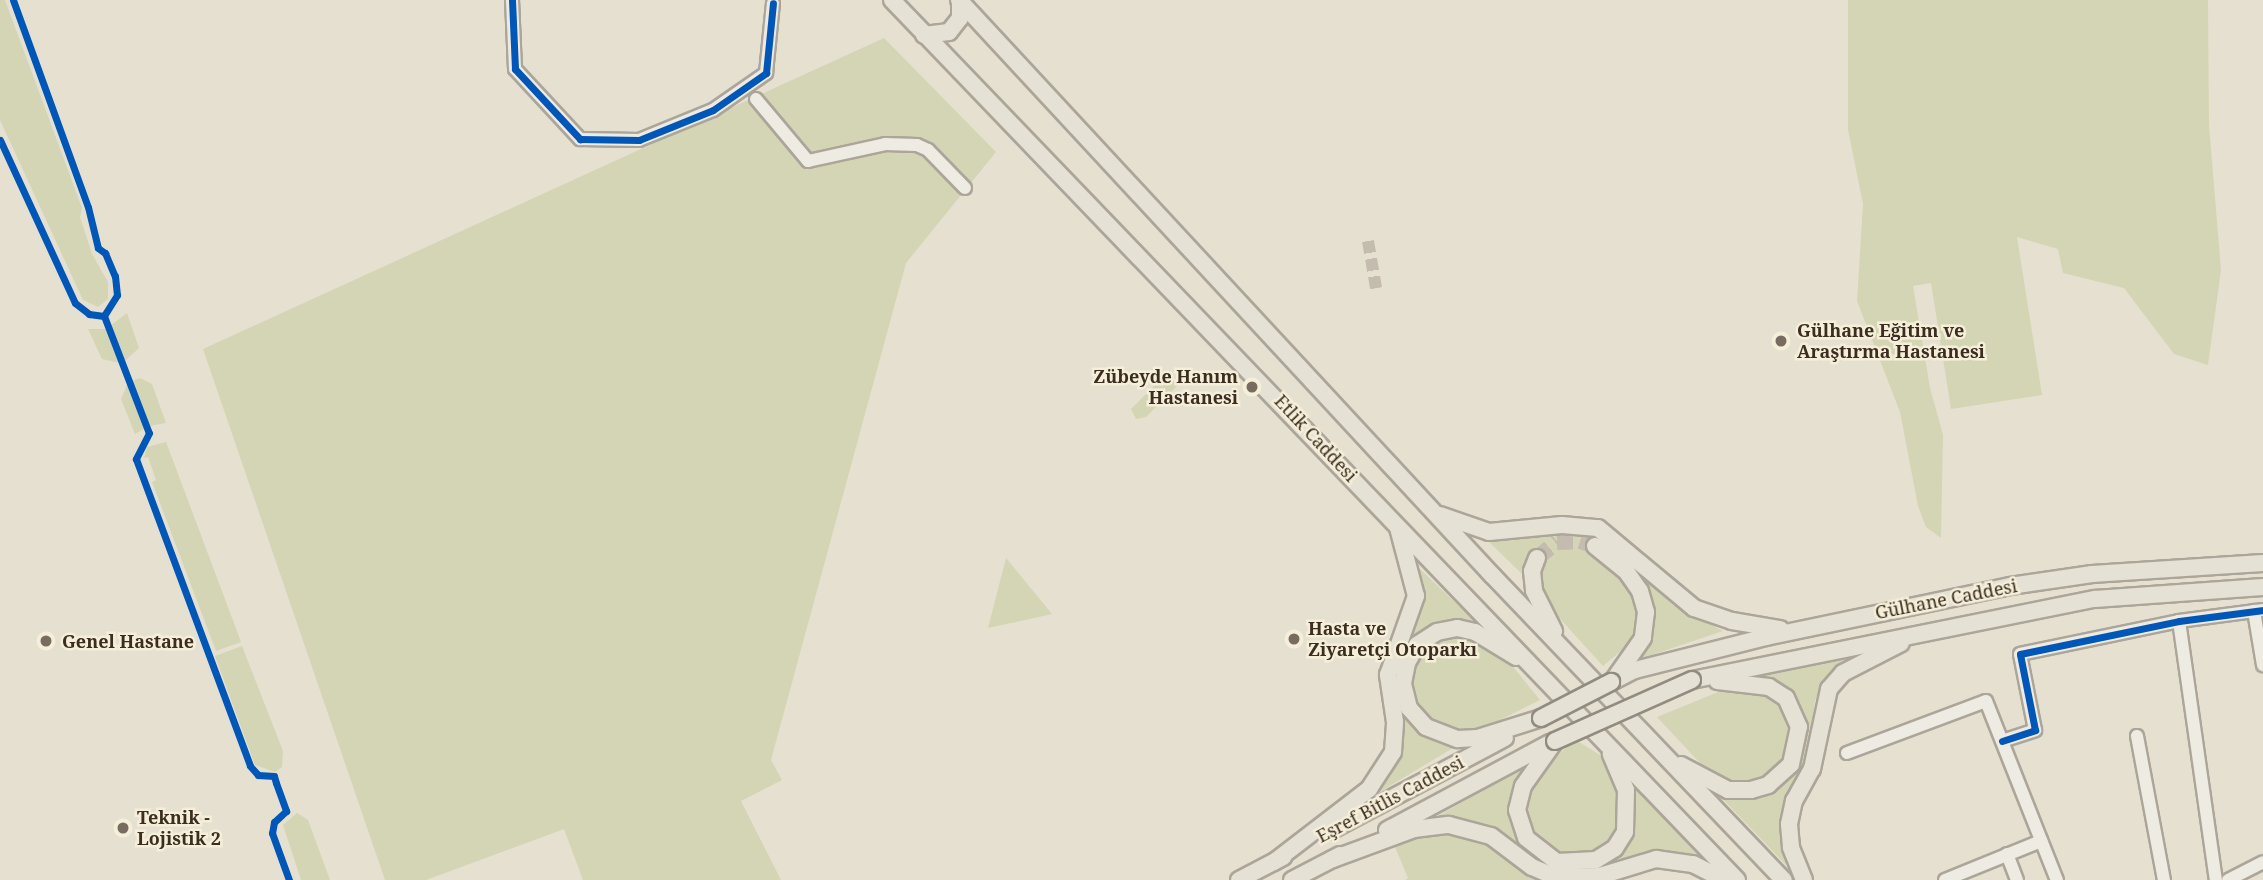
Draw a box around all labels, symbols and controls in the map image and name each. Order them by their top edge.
place label: Gülhane Eğitim ve Araştırma Hastanesi [1797,320,1985,362]
marker: Gülhane Eğitim ve Araştırma Hastanesi [1771,331,1791,351]
place label: Zübeyde Hanım Hastanesi [1093,366,1238,408]
marker: Zübeyde Hanım Hastanesi [1244,379,1260,395]
street label: Etlik Caddesi [1270,390,1362,486]
street label: Gülhane Caddesi [1873,575,2019,623]
place label: Hasta ve Ziyaretçi Otoparkı [1308,618,1477,660]
place label: Genel Hastane [62,630,194,652]
marker: Genel Hastane [36,631,56,651]
marker: Hasta ve Ziyaretçi Otoparkı [1286,631,1302,647]
street label: Eşref Bitlis Caddesi [1313,751,1467,847]
place label: Teknik - Lojistik 2 [137,807,221,850]
marker: Teknik - Lojistik 2 [115,820,131,836]

